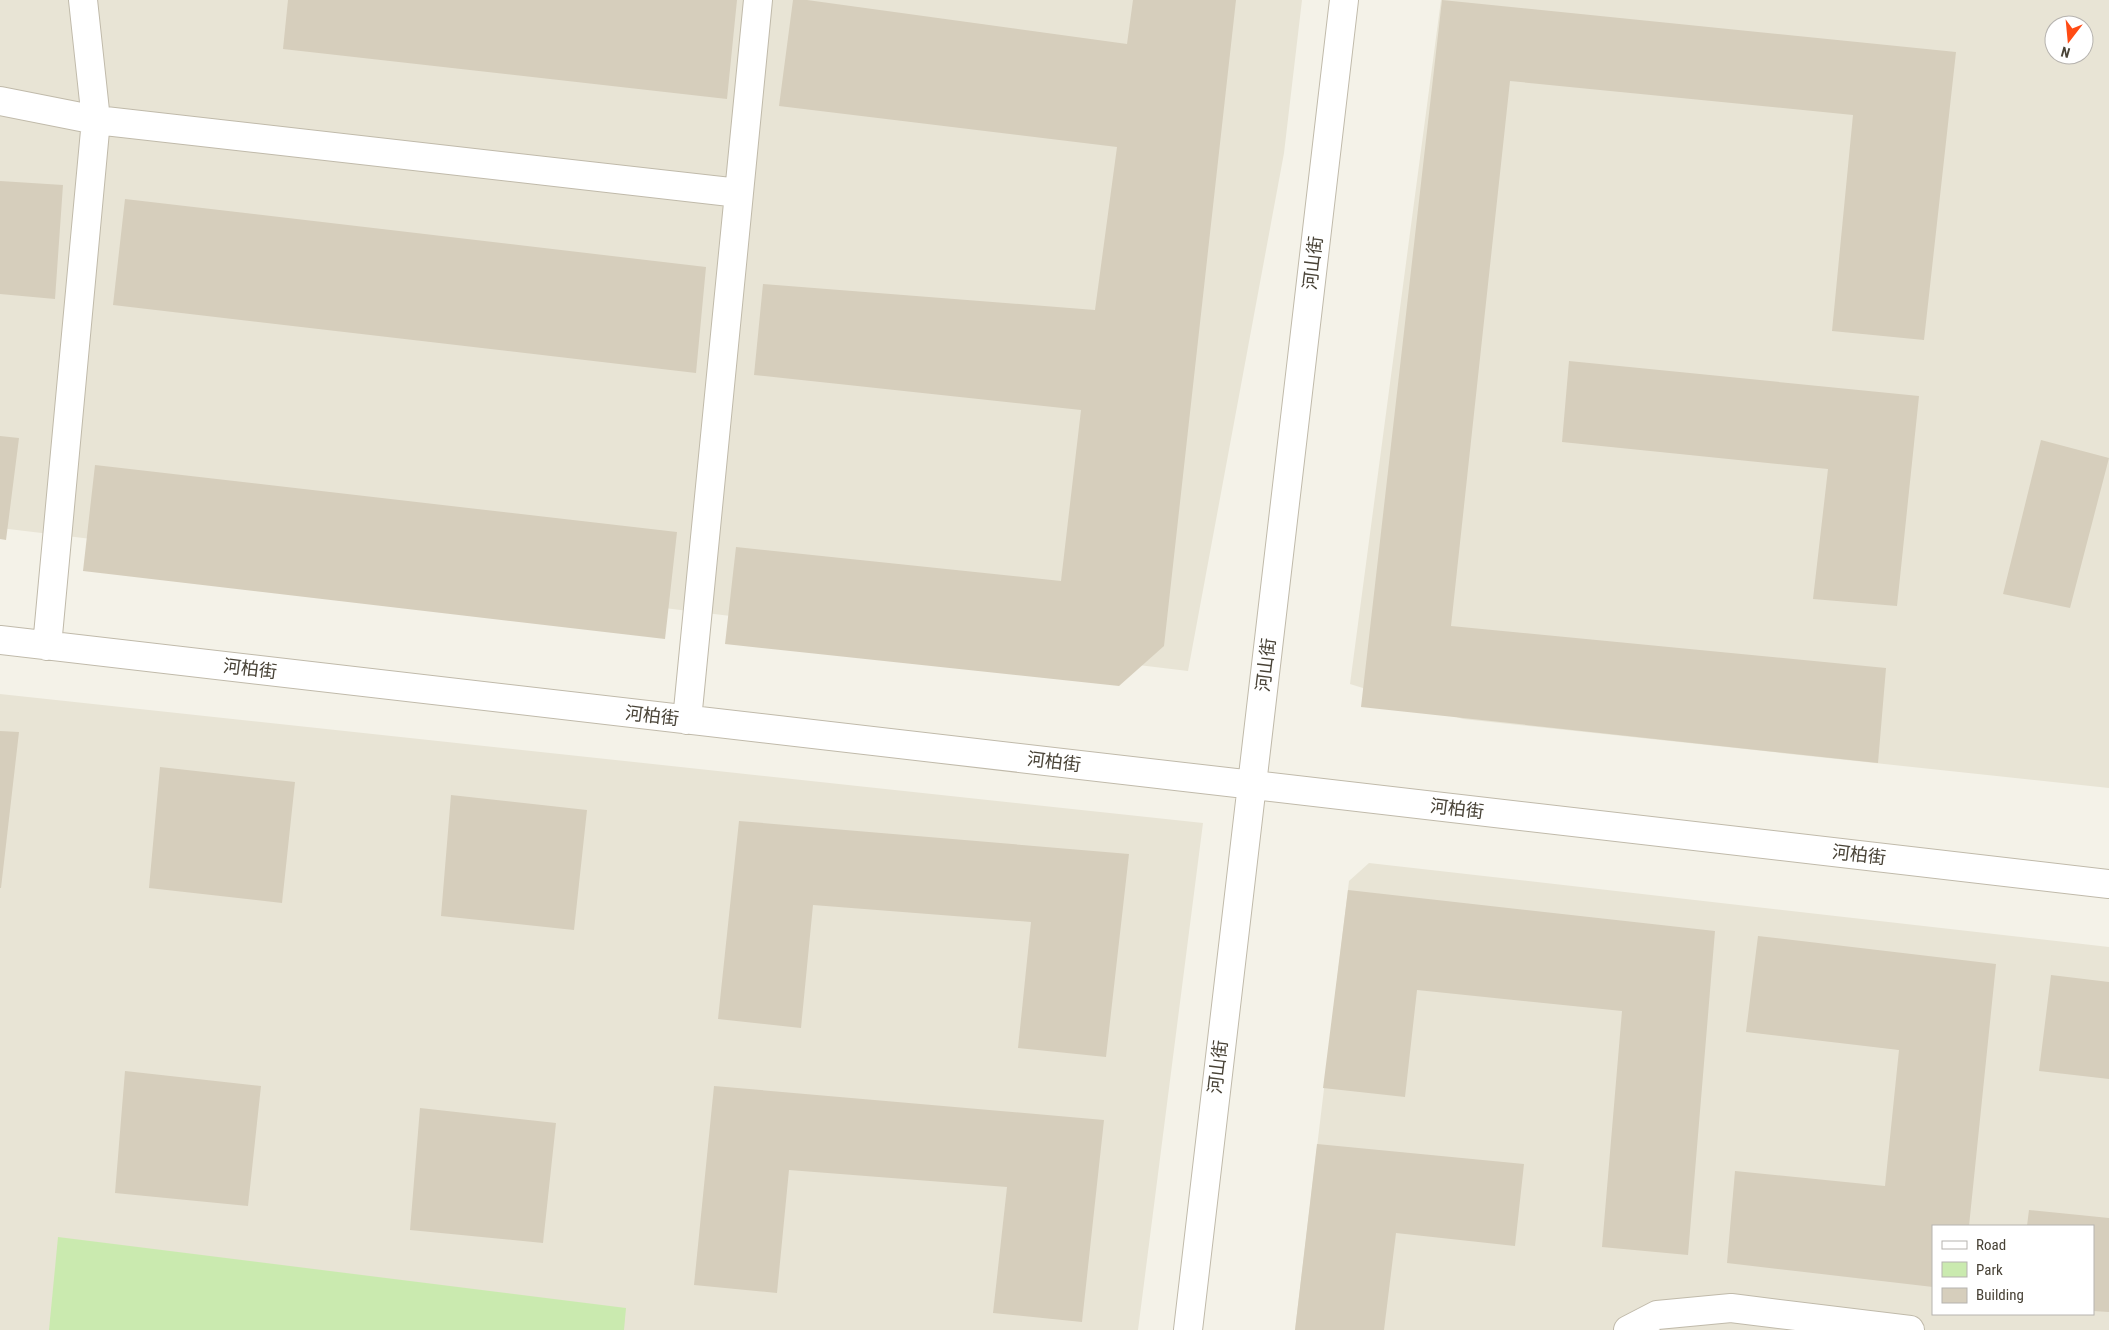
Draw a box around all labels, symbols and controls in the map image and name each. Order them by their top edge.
north arrow [2044,15,2094,65]
text: N [2059,44,2072,61]
street label: 河山街 [1299,235,1326,291]
street label: 河山街 [1252,637,1279,693]
street label: 河柏街 [222,655,278,682]
street label: 河柏街 [624,702,680,729]
street label: 河柏街 [1026,748,1082,775]
street label: 河柏街 [1429,795,1485,822]
street label: 河柏街 [1831,841,1887,868]
street label: 河山街 [1204,1039,1231,1095]
legend [1932,1225,2094,1315]
text: Road [1976,1236,2006,1254]
text: Park [1976,1261,2003,1279]
text: Building [1976,1286,2024,1304]

